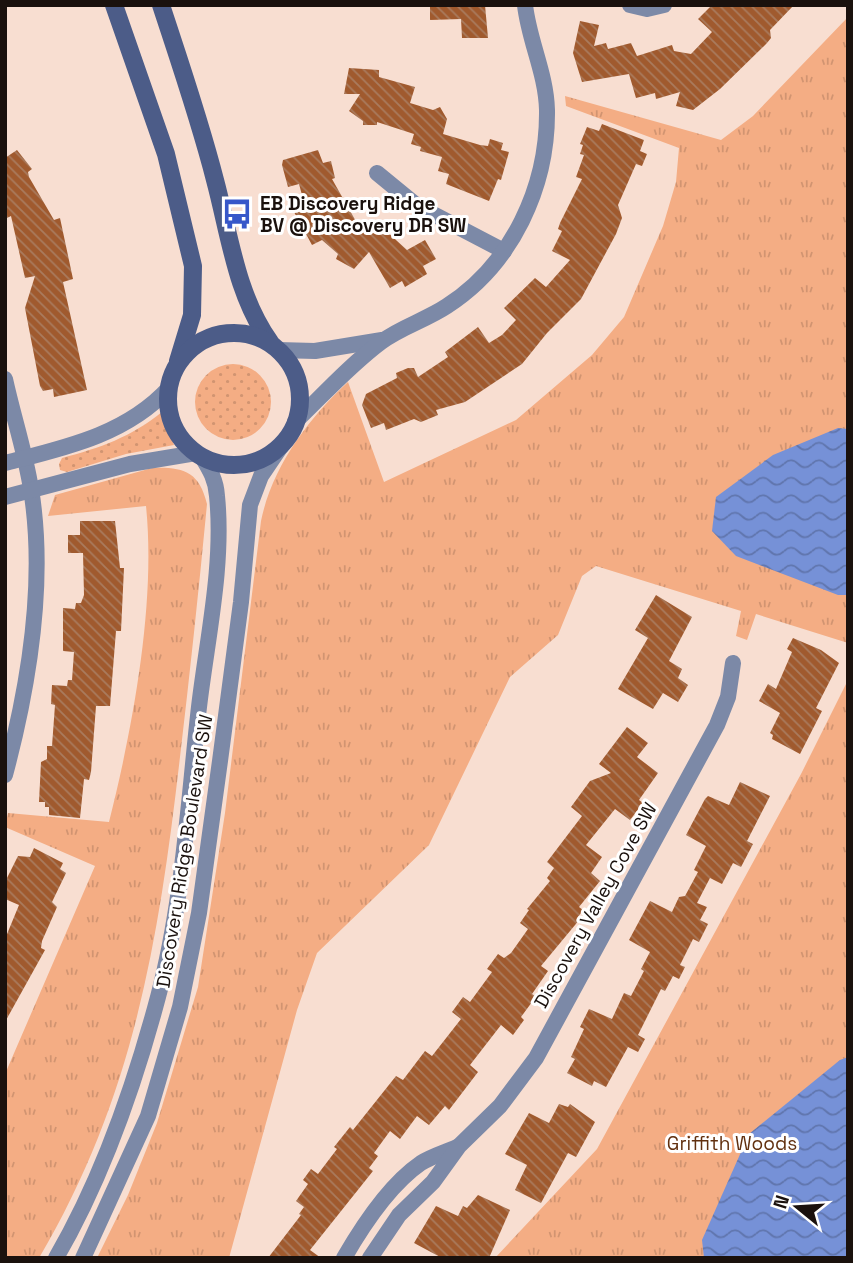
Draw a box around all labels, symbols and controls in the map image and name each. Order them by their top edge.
place label: EB Discovery Ridge BV @ Discovery DR SW [260,191,466,238]
bus stop icon: EB Discovery Ridge BV @ Discovery DR SW [220,197,254,231]
street label: Discovery Ridge Boulevard SW [151,713,218,990]
street label: Discovery Valley Cove SW [528,798,662,1012]
park label: Griffith Woods [667,1131,797,1156]
north arrow [762,1172,832,1242]
text: N [767,1192,795,1212]

